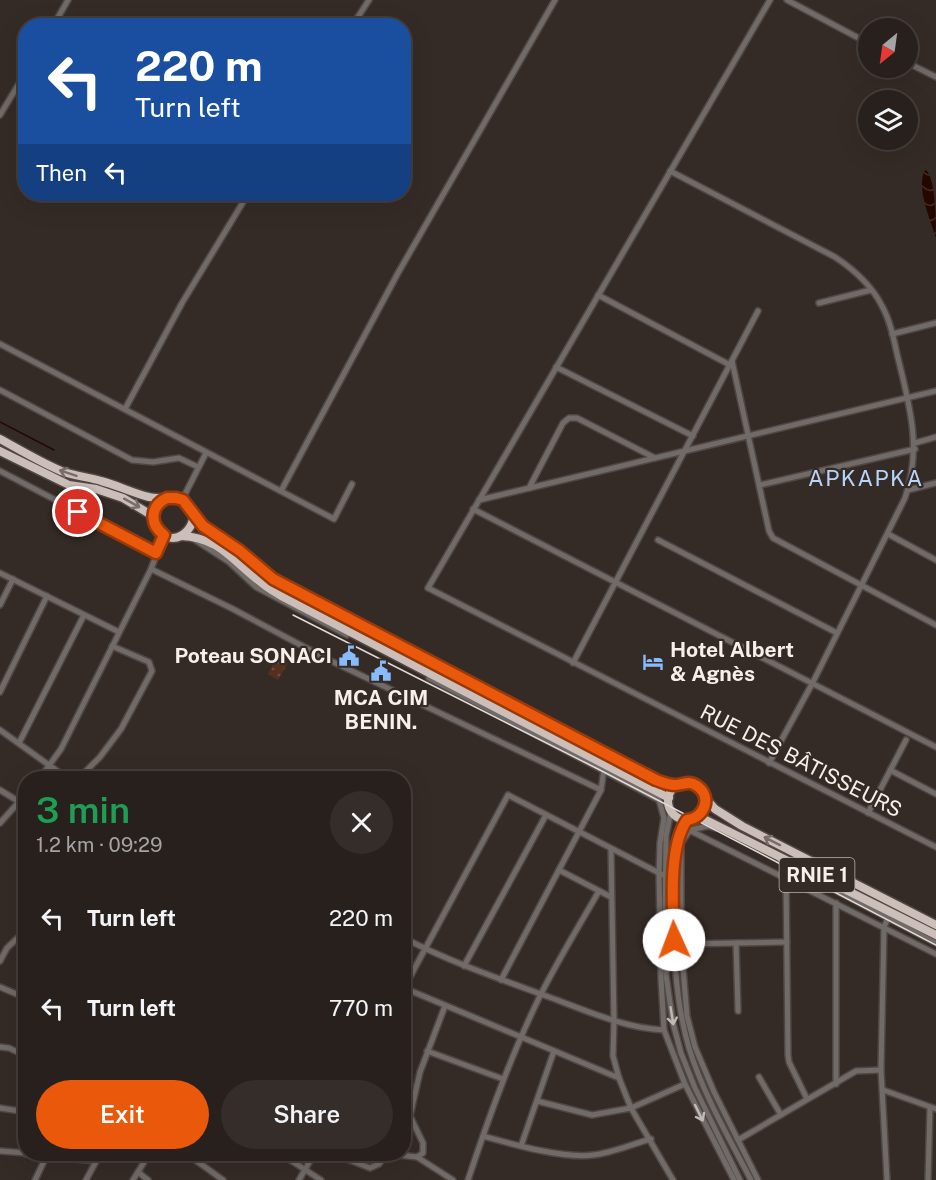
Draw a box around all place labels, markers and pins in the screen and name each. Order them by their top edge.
pin [52,486,103,537]
place label: Hotel Albert & Agnès [670,637,794,686]
place label: Poteau SONACI [175,643,332,668]
public building icon: Poteau SONACI [337,644,361,668]
hotel icon: Hotel Albert & Agnès [641,650,665,674]
public building icon: MCA CIM BENIN. [369,659,393,683]
place label: MCA CIM BENIN. [334,685,428,734]

